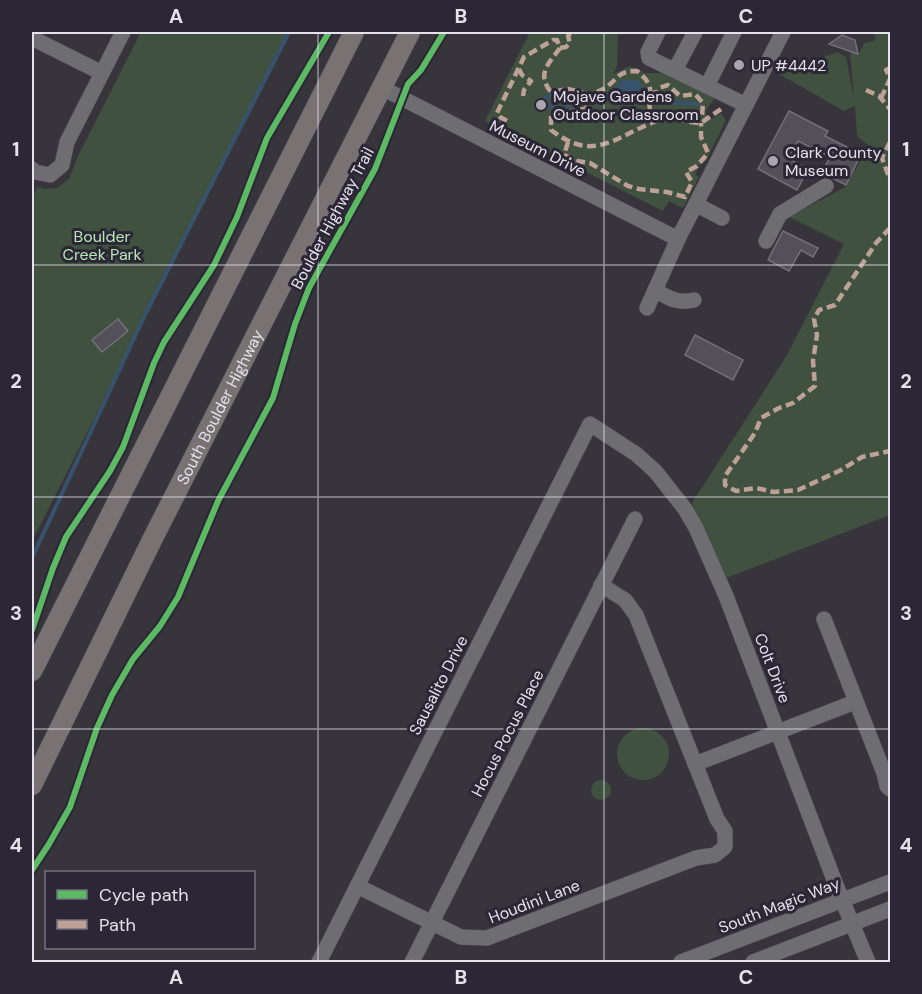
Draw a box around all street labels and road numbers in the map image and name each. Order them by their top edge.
street label: Museum Drive [486,115,589,182]
street label: Boulder Highway Trail [286,144,379,293]
street label: South Boulder Highway [172,326,268,488]
street label: Colt Drive [750,630,795,706]
street label: Sausalito Drive [404,632,473,739]
street label: Hocus Pocus Place [466,666,549,800]
street label: South Magic Way [716,873,843,938]
street label: Houdini Lane [486,874,583,928]

